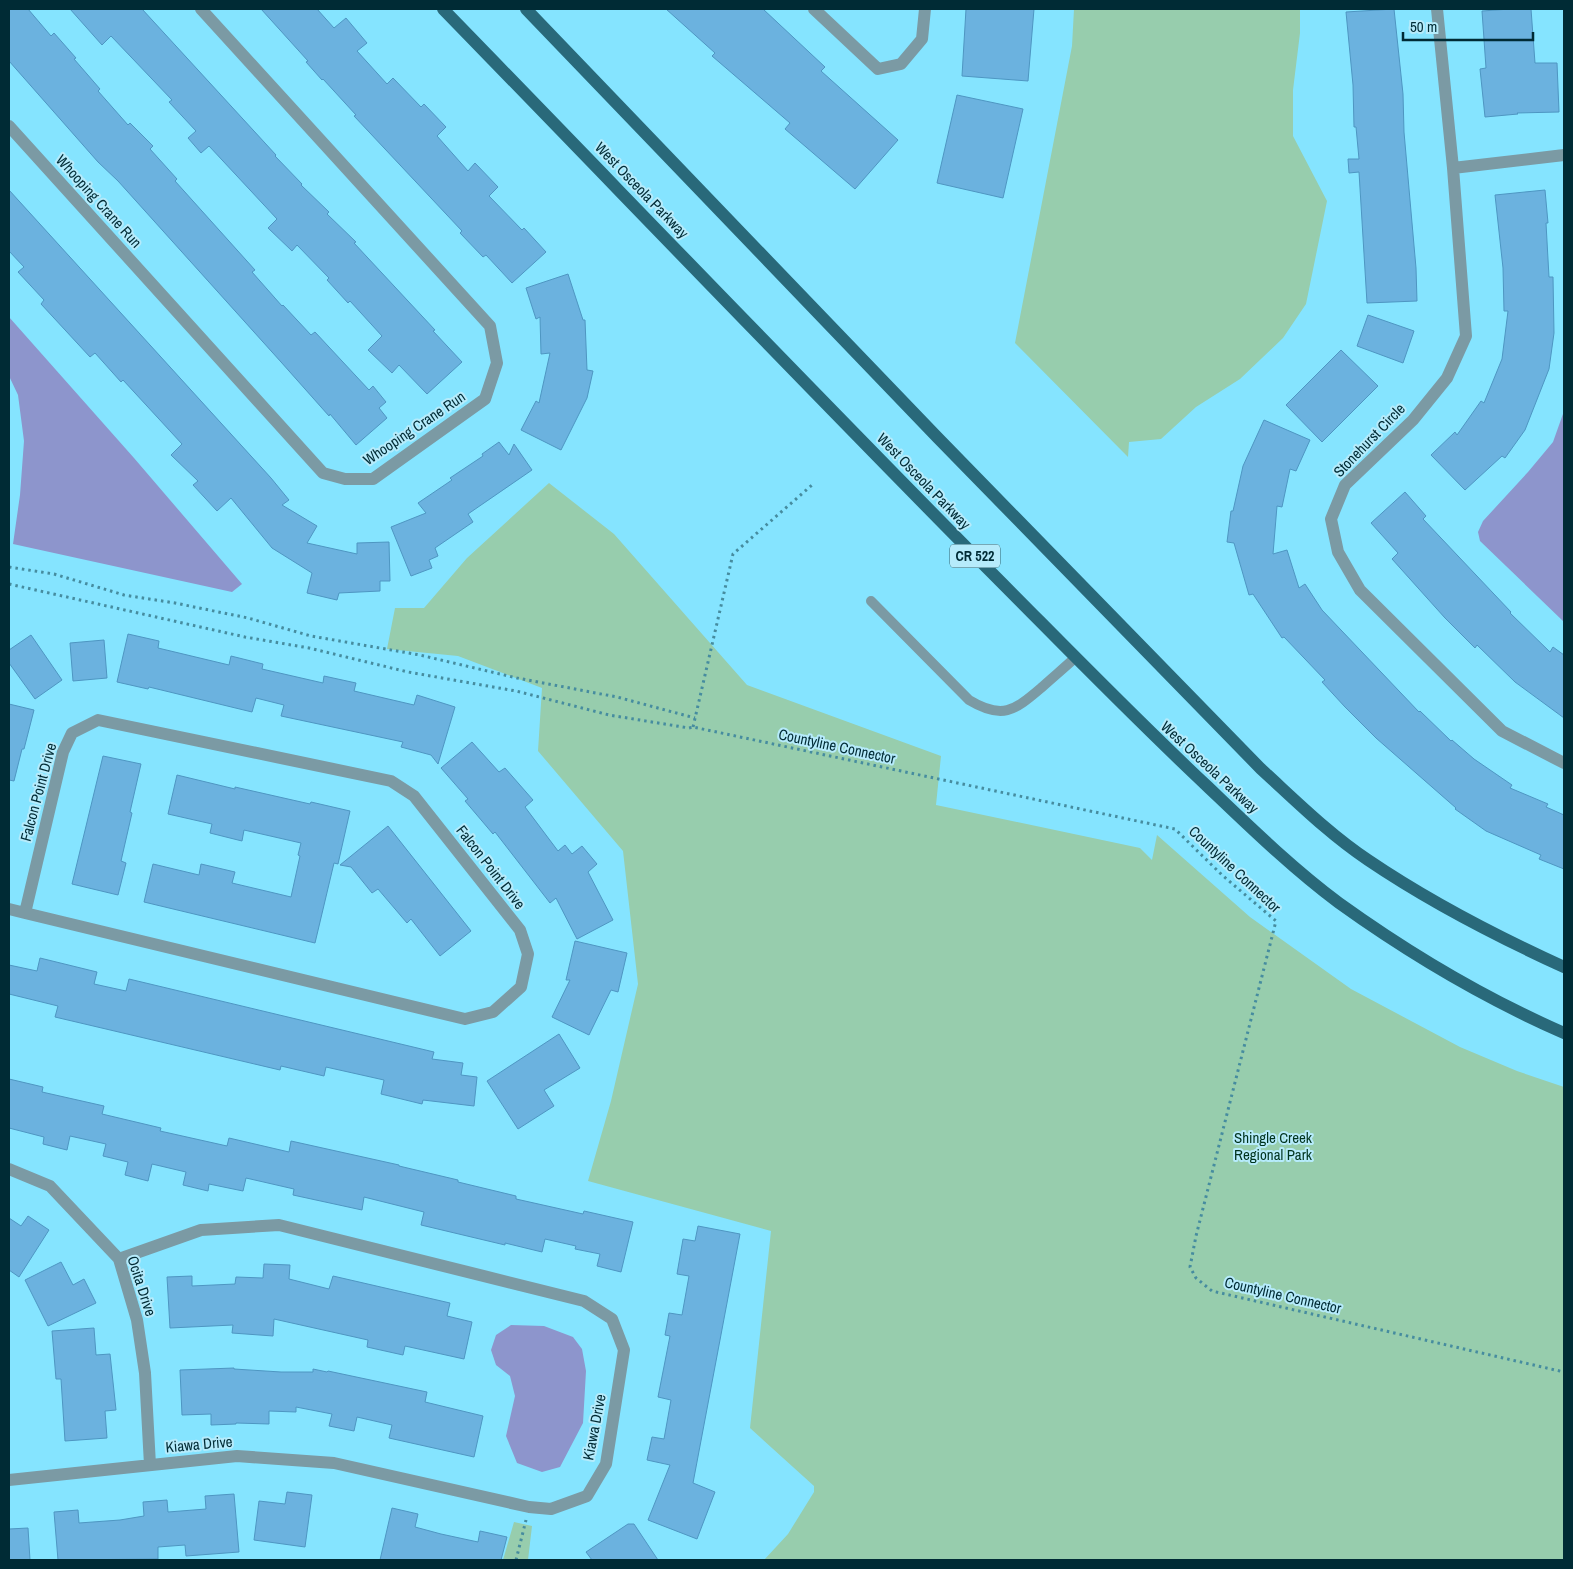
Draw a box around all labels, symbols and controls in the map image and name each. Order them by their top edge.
scale bar [1403,10,1533,42]
text: 50 m [1410,16,1437,37]
street label: West Osceola Parkway [590,137,694,244]
street label: Whooping Crane Run [51,150,147,252]
street label: Whooping Crane Run [359,386,469,470]
street label: Stonehurst Circle [1328,398,1410,481]
street label: West Osceola Parkway [872,428,976,535]
road number: CR 522 [950,544,1000,568]
street label: West Osceola Parkway [1156,716,1264,819]
street label: Countyline Connector [777,723,897,769]
street label: Falcon Point Drive [15,740,61,844]
street label: Falcon Point Drive [452,821,531,913]
street label: Countyline Connector [1184,821,1286,917]
park label: Shingle Creek Regional Park [1234,1127,1313,1165]
street label: Ocita Drive [122,1253,162,1319]
street label: Countyline Connector [1223,1271,1343,1319]
street label: Kiawa Drive [577,1392,611,1462]
street label: Kiawa Drive [165,1431,233,1457]

